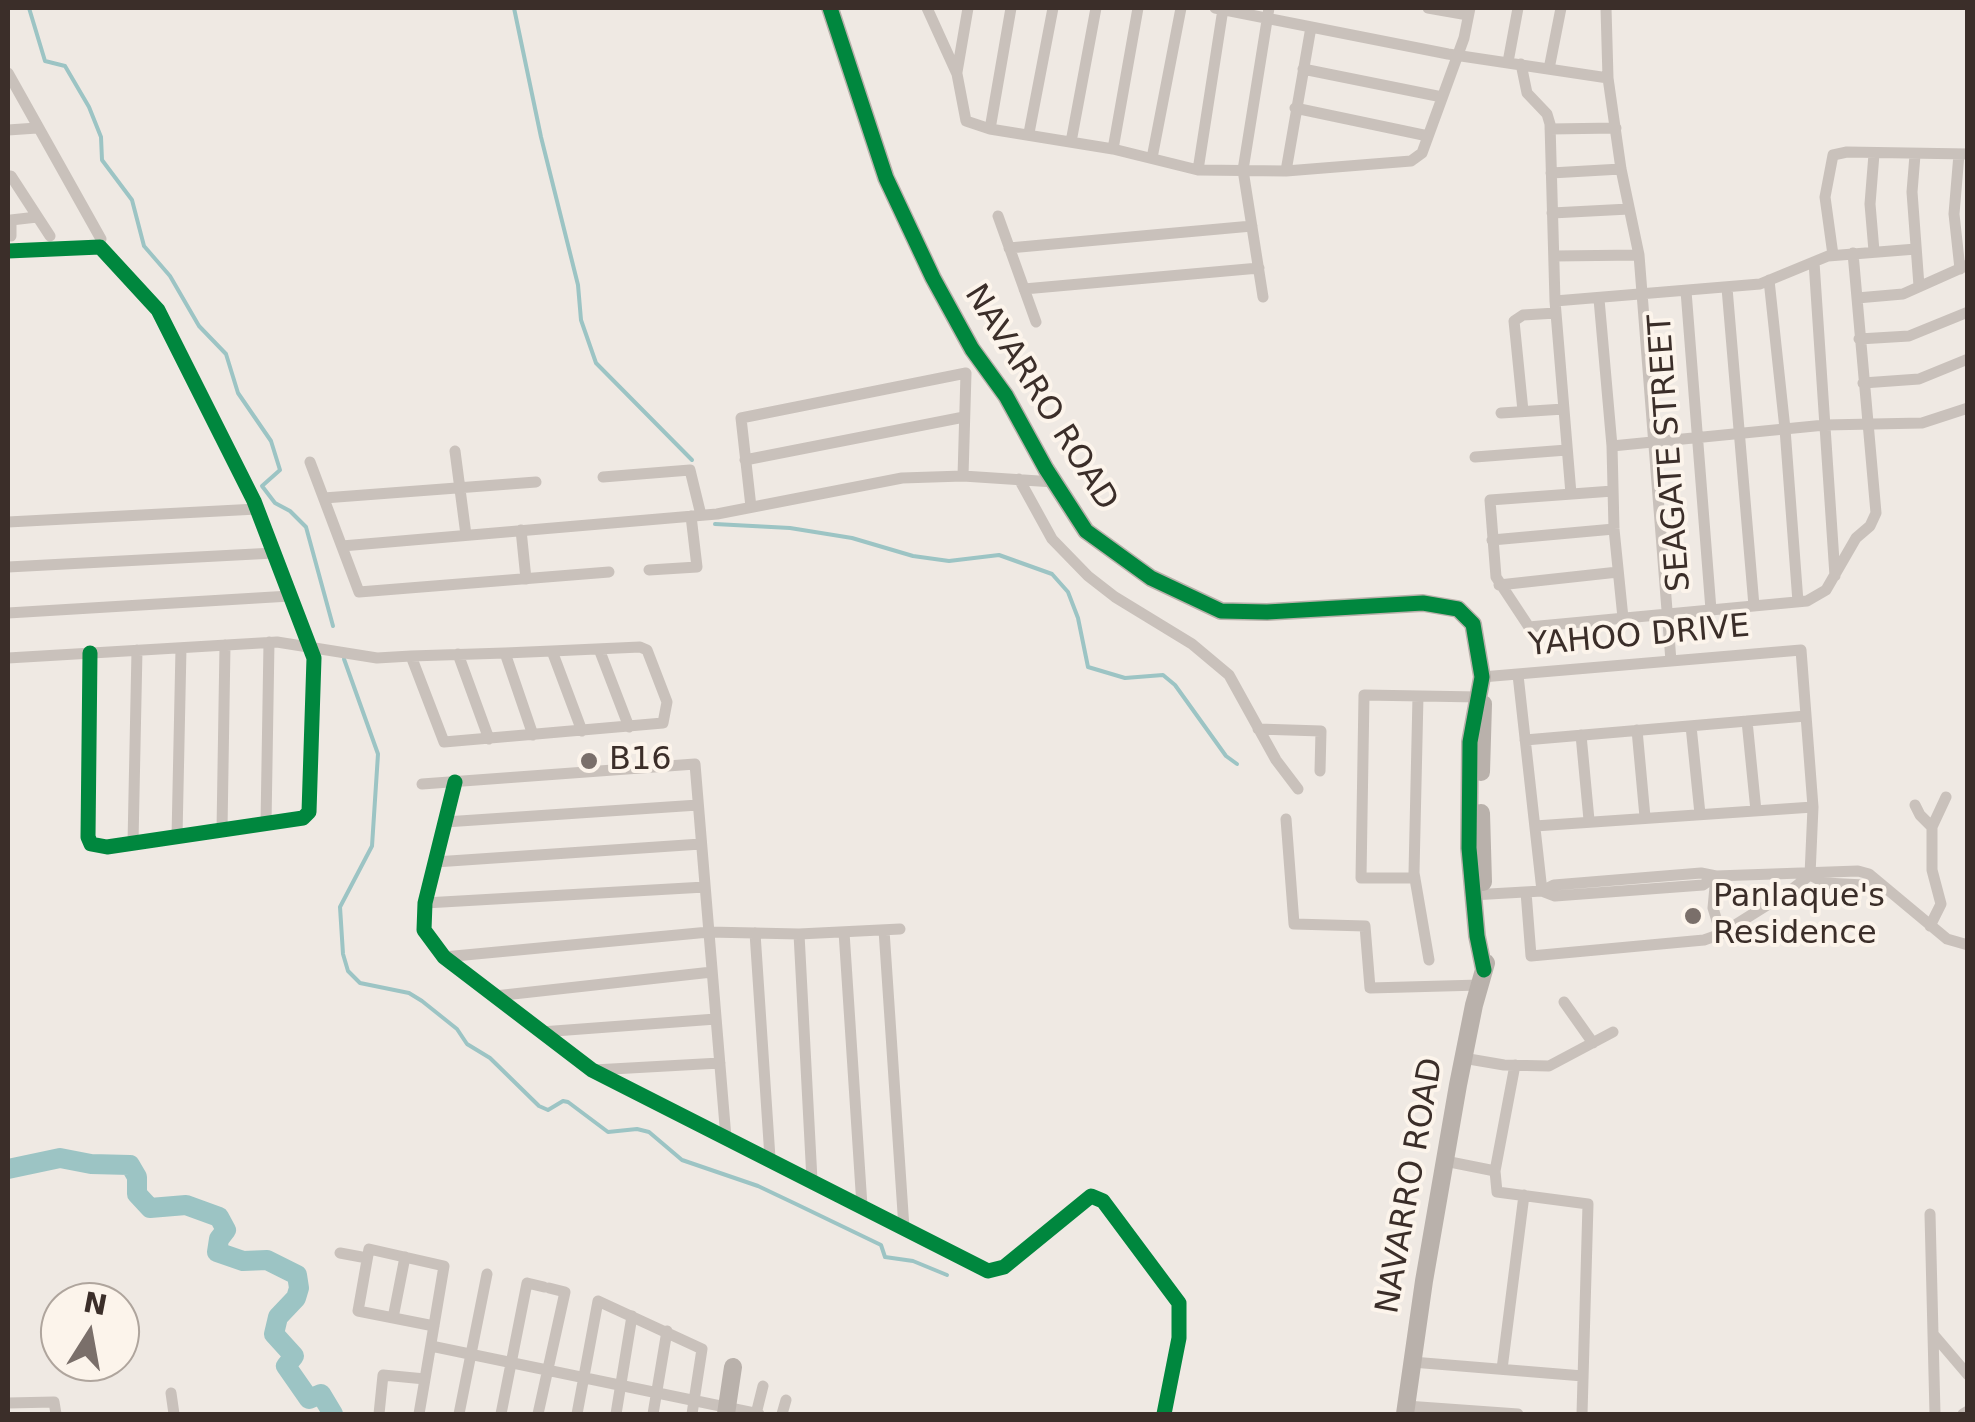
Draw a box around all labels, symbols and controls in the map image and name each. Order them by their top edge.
street label: NAVARRO ROAD [955,278,1125,518]
street label: SEAGATE STREET [1642,313,1700,593]
street label: YAHOO DRIVE [1527,608,1751,666]
place label: B16 [609,742,672,780]
marker: B16 [578,750,600,772]
place label: Panlaque's Residence [1713,879,1885,954]
marker: Panlaque's Residence [1682,905,1704,927]
street label: NAVARRO ROAD [1370,1055,1452,1317]
north arrow [40,1282,140,1382]
text: N [81,1286,110,1322]

